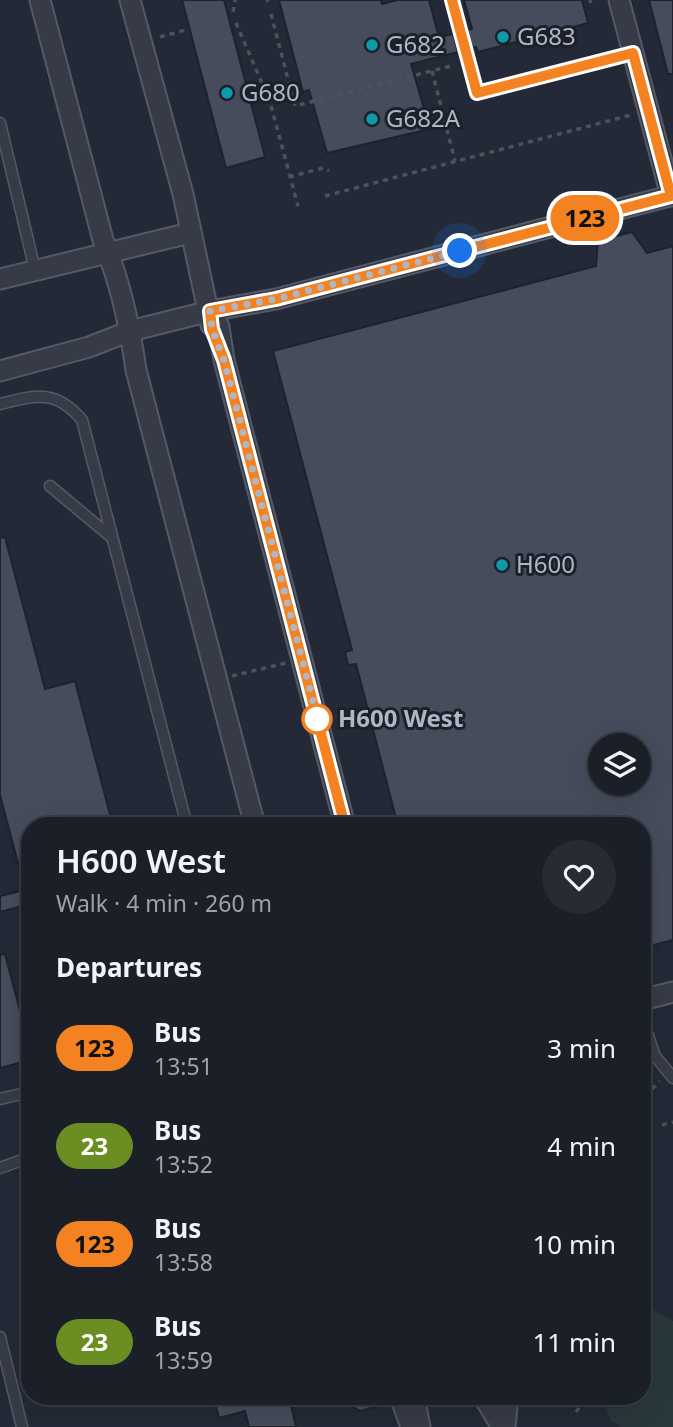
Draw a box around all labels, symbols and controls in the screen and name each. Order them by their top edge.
place label: G683 [517,19,576,52]
place label: G682 [386,27,445,60]
marker: G683 [495,29,511,45]
marker: G682 [364,37,380,53]
place label: G680 [241,75,300,108]
marker: G680 [219,85,235,101]
place label: G682A [386,101,461,134]
marker: G682A [364,111,380,127]
line badge: 123 [545,195,625,241]
text: 123 [564,201,606,234]
your location [442,233,477,268]
place label: H600 [516,547,575,580]
marker: H600 [494,557,510,573]
place label: H600 West [338,701,463,734]
marker: H600 West [302,704,332,734]
map controls [588,733,651,796]
button: layers [588,733,651,796]
text: H600 West [56,838,226,883]
button: heart [542,840,616,914]
text: Walk · 4 min · 260 m [56,887,272,919]
text: Departures [56,949,202,985]
text: Bus [154,1014,201,1050]
text: 3 min [547,1030,616,1066]
text: 123 [74,1031,115,1064]
text: 13:51 [154,1050,213,1082]
text: Bus [154,1112,201,1148]
text: 4 min [547,1128,616,1164]
text: 23 [81,1129,108,1162]
text: 13:52 [154,1148,213,1180]
text: Bus [154,1210,201,1246]
text: 10 min [532,1226,616,1262]
text: 123 [74,1227,115,1260]
text: 13:58 [154,1246,213,1278]
text: Bus [154,1308,201,1344]
text: 11 min [532,1324,616,1360]
text: 23 [81,1325,108,1358]
text: 13:59 [154,1344,213,1376]

